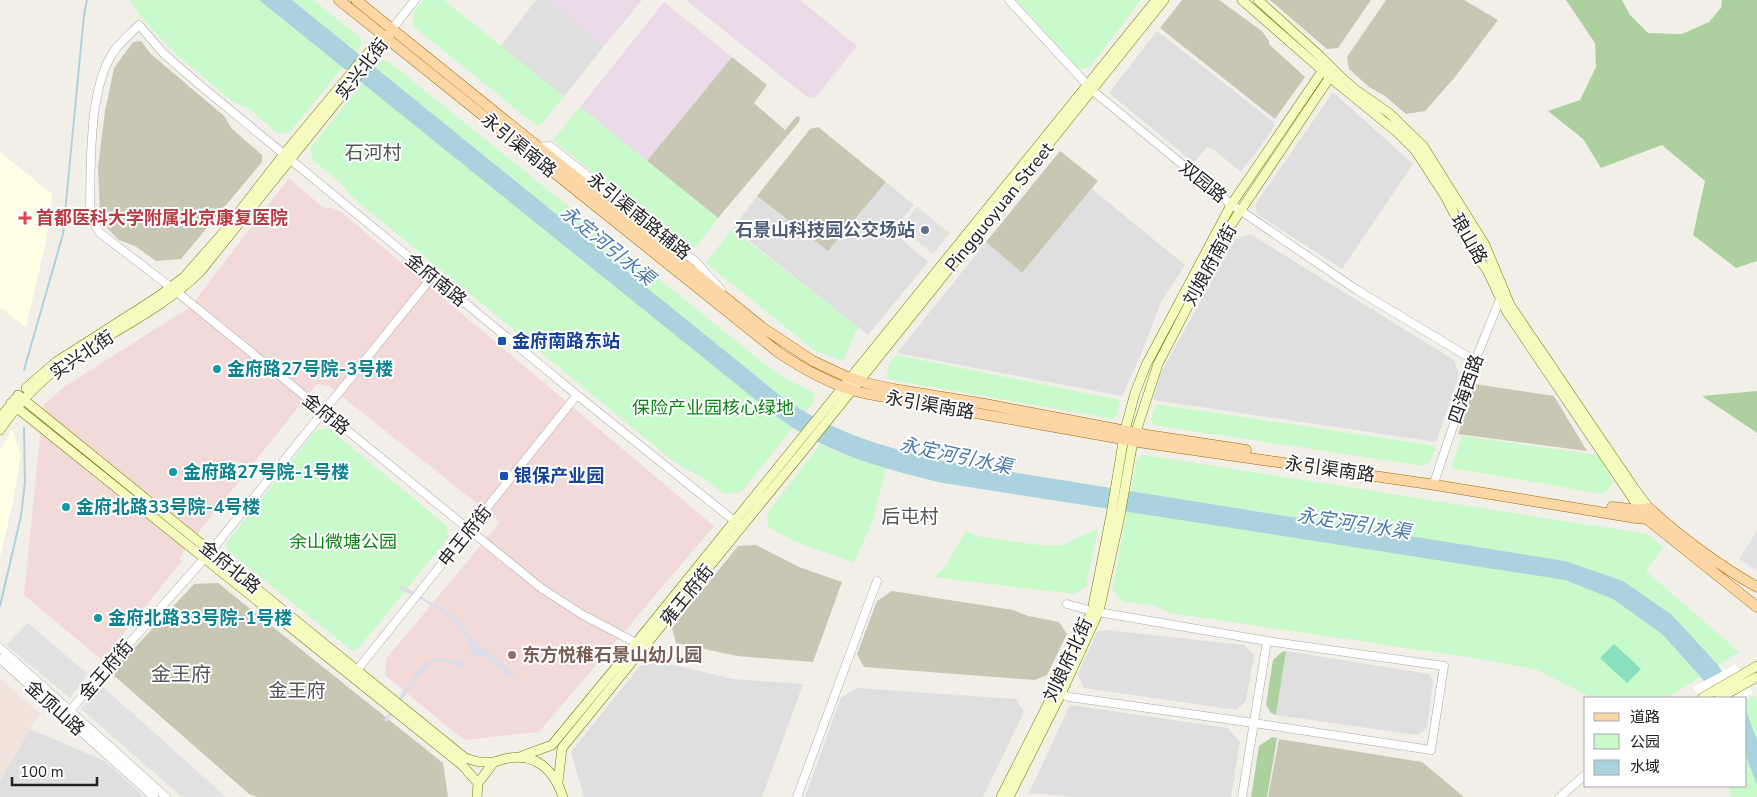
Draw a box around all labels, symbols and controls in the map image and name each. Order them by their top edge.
street label: 实兴北街 [330,33,394,105]
street label: 永引渠南路 [476,107,562,183]
street label: Pingguoyuan Street [939,137,1059,277]
district label: 石河村 [344,140,402,166]
street label: 双园路 [1174,156,1232,208]
street label: 永引渠南路辅路 [582,167,696,265]
water label: 永定河引水渠 [555,200,662,294]
place label: 首都医科大学附属北京康复医院 [36,206,288,230]
street label: 琅山路 [1445,210,1493,268]
marker: 首都医科大学附属北京康复医院 [18,211,32,225]
place label: 石景山科技园公交场站 [735,218,915,242]
street label: 刘娘府南街 [1178,220,1242,310]
marker: 石景山科技园公交场站 [919,224,931,236]
street label: 金府南路 [400,248,472,312]
street label: 实兴北街 [45,325,119,385]
place label: 金府南路东站 [512,329,620,353]
marker: 金府南路东站 [496,335,508,347]
street label: 四海西路 [1443,351,1489,427]
place label: 金府路27号院-3号楼 [227,357,393,381]
marker: 金府路27号院-3号楼 [211,363,223,375]
street label: 永引渠南路 [884,385,976,425]
street label: 金府路 [297,388,355,440]
park label: 保险产业园核心绿地 [632,396,794,420]
water label: 永定河引水渠 [897,431,1017,481]
street label: 永引渠南路 [1284,451,1376,487]
place label: 金府路27号院-1号楼 [183,460,349,484]
place label: 银保产业园 [514,464,604,488]
marker: 金府路27号院-1号楼 [167,466,179,478]
marker: 银保产业园 [498,470,510,482]
place label: 金府北路33号院-4号楼 [76,495,260,519]
street label: 申王府街 [433,500,497,572]
marker: 金府北路33号院-4号楼 [60,501,72,513]
water label: 永定河引水渠 [1296,502,1415,546]
district label: 后屯村 [881,504,939,530]
park label: 余山微塘公园 [289,530,397,554]
street label: 金府北路 [194,535,266,599]
street label: 雍王府街 [655,559,719,631]
place label: 金府北路33号院-1号楼 [108,606,292,630]
marker: 金府北路33号院-1号楼 [92,612,104,624]
street label: 刘娘府北街 [1038,614,1098,706]
street label: 金王府街 [73,635,139,705]
place label: 东方悦稚石景山幼儿园 [522,643,702,667]
marker: 东方悦稚石景山幼儿园 [506,649,518,661]
district label: 金王府 [151,661,211,688]
street label: 金顶山路 [20,675,90,741]
district label: 金王府 [268,678,326,704]
legend [1584,697,1747,787]
text: 道路 [1630,707,1660,727]
text: 公园 [1630,732,1660,752]
scale bar [12,754,98,786]
text: 水域 [1630,757,1660,777]
text: 100 m [20,762,64,782]

